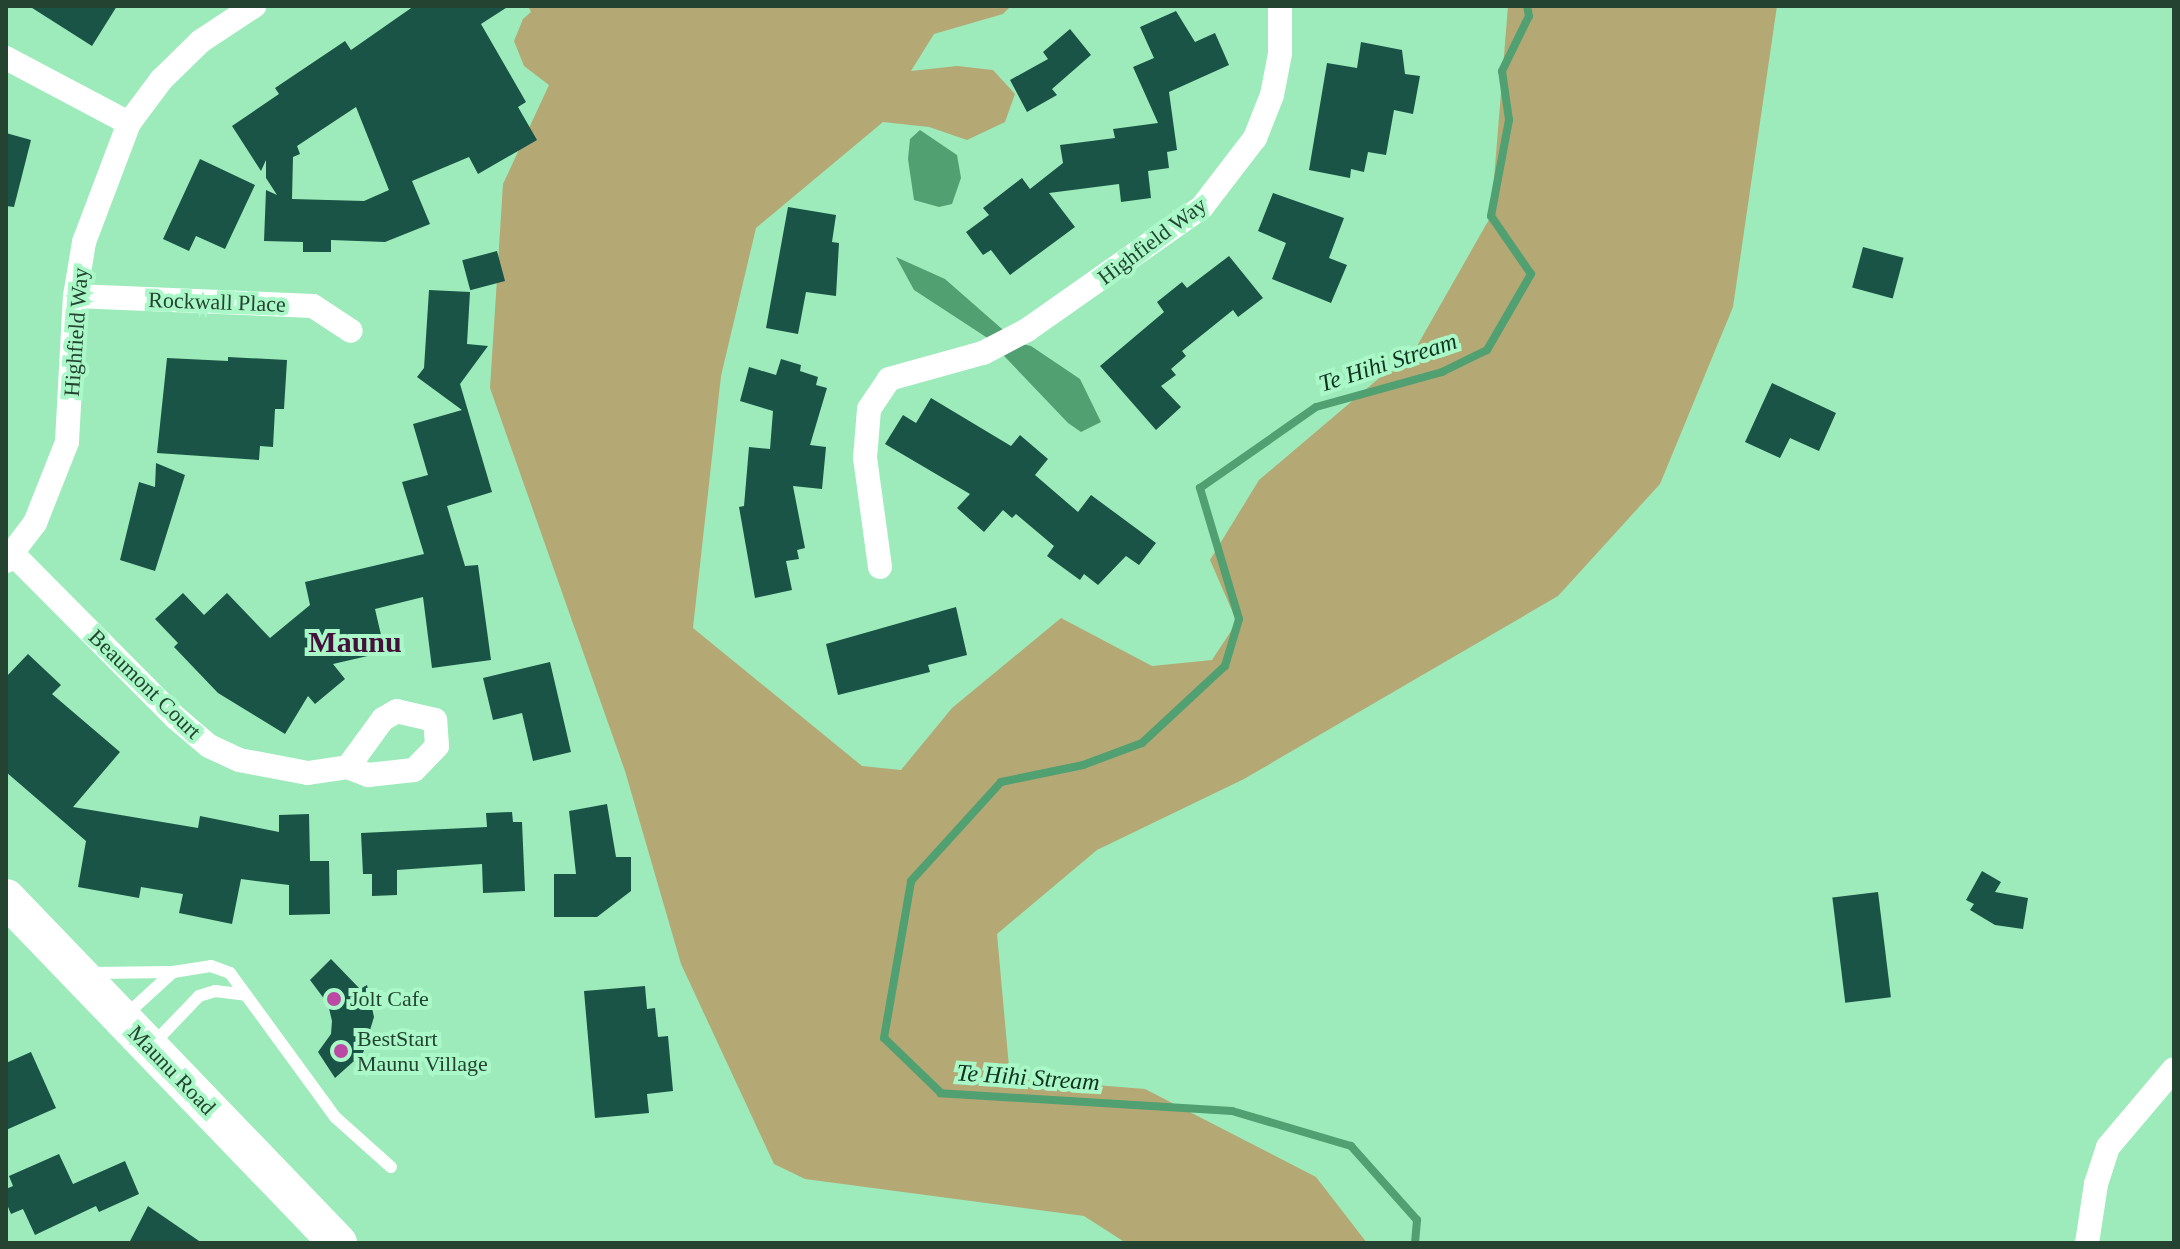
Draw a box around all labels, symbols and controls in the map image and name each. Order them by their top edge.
street label: Highfield Way [1092,191,1212,291]
street label: Highfield Way [58,266,94,398]
street label: Rockwall Place [148,286,286,318]
water label: Te Hihi Stream [1315,327,1461,399]
street label: Beaumont Court [83,624,207,744]
district label: Maunu [308,624,402,660]
place label: Jolt Cafe [350,986,429,1012]
marker: Jolt Cafe [325,990,343,1008]
street label: Maunu Road [123,1020,221,1120]
place label: BestStart Maunu Village [357,1025,488,1076]
marker: BestStart Maunu Village [332,1042,350,1060]
water label: Te Hihi Stream [955,1059,1101,1097]

